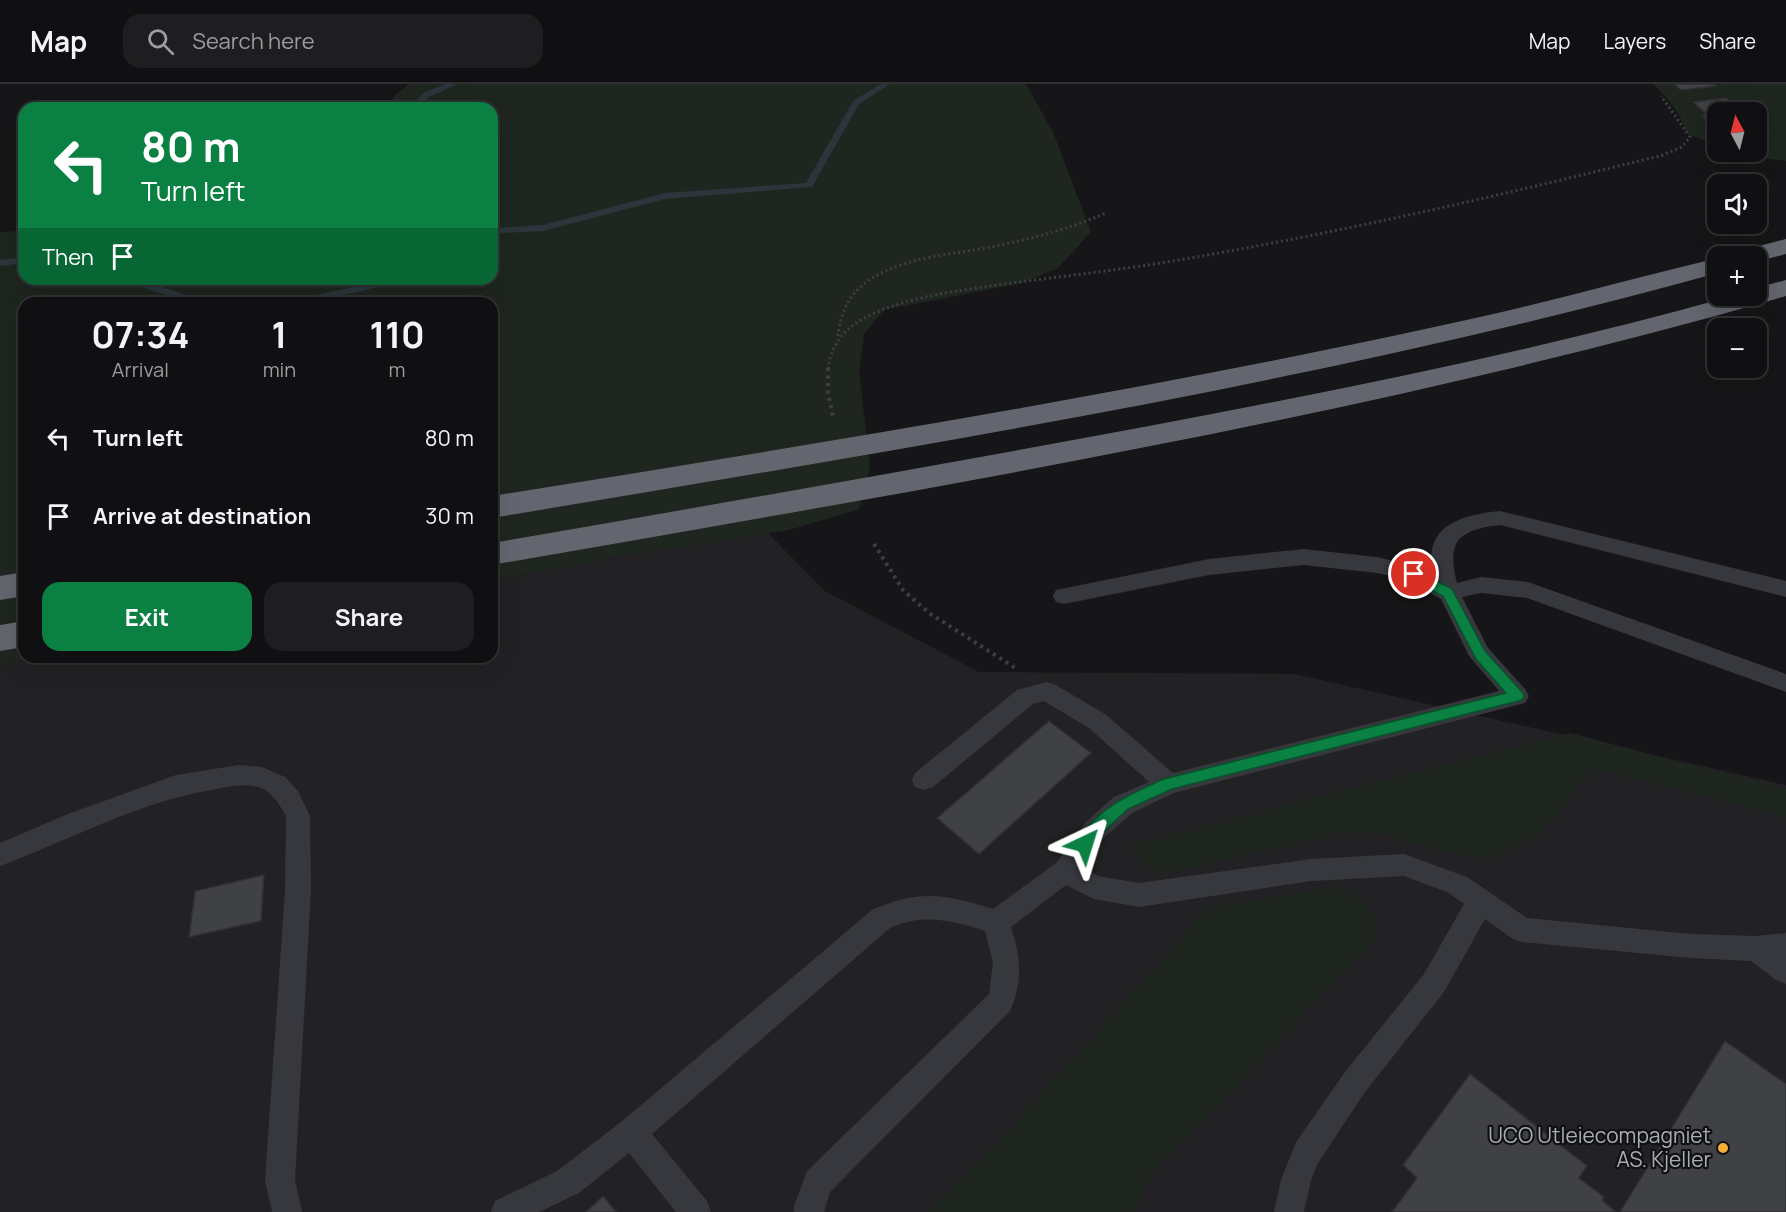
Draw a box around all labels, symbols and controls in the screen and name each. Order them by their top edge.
search box [123,14,543,68]
text: Map [30,22,87,60]
icon: search [144,25,177,58]
text: Search here [192,26,315,56]
text: Map [1529,27,1570,55]
text: Layers [1603,27,1666,55]
text: Share [1699,27,1756,55]
north arrow [1707,102,1767,162]
map controls [1707,102,1767,378]
text: 80 m [141,117,241,175]
icon: left [42,126,120,204]
text: Turn left [141,172,245,209]
button: sound [1707,174,1767,234]
icon: arrive [106,240,139,273]
text: Then [42,242,94,272]
button: + [1707,246,1767,306]
text: 07:34 [91,310,189,359]
text: 1 [272,310,287,359]
text: 110 [369,310,425,359]
button: − [1707,318,1767,378]
text: Arrival [112,356,169,383]
text: min [263,356,296,383]
text: m [389,356,406,383]
icon: left [42,422,75,455]
text: Turn left [93,423,183,453]
text: 80 m [425,423,474,453]
icon: arrive [42,500,75,533]
text: Arrive at destination [93,501,311,531]
text: 30 m [425,501,474,531]
pin [1388,548,1439,599]
icon: arrive [1397,557,1430,590]
button: Exit [42,582,252,651]
button: Share [264,582,474,651]
position arrow [1053,812,1117,876]
place label: UCO Utleiecompagniet AS. Kjeller [1488,1121,1711,1173]
marker: UCO Utleiecompagniet AS. Kjeller [1716,1141,1730,1155]

